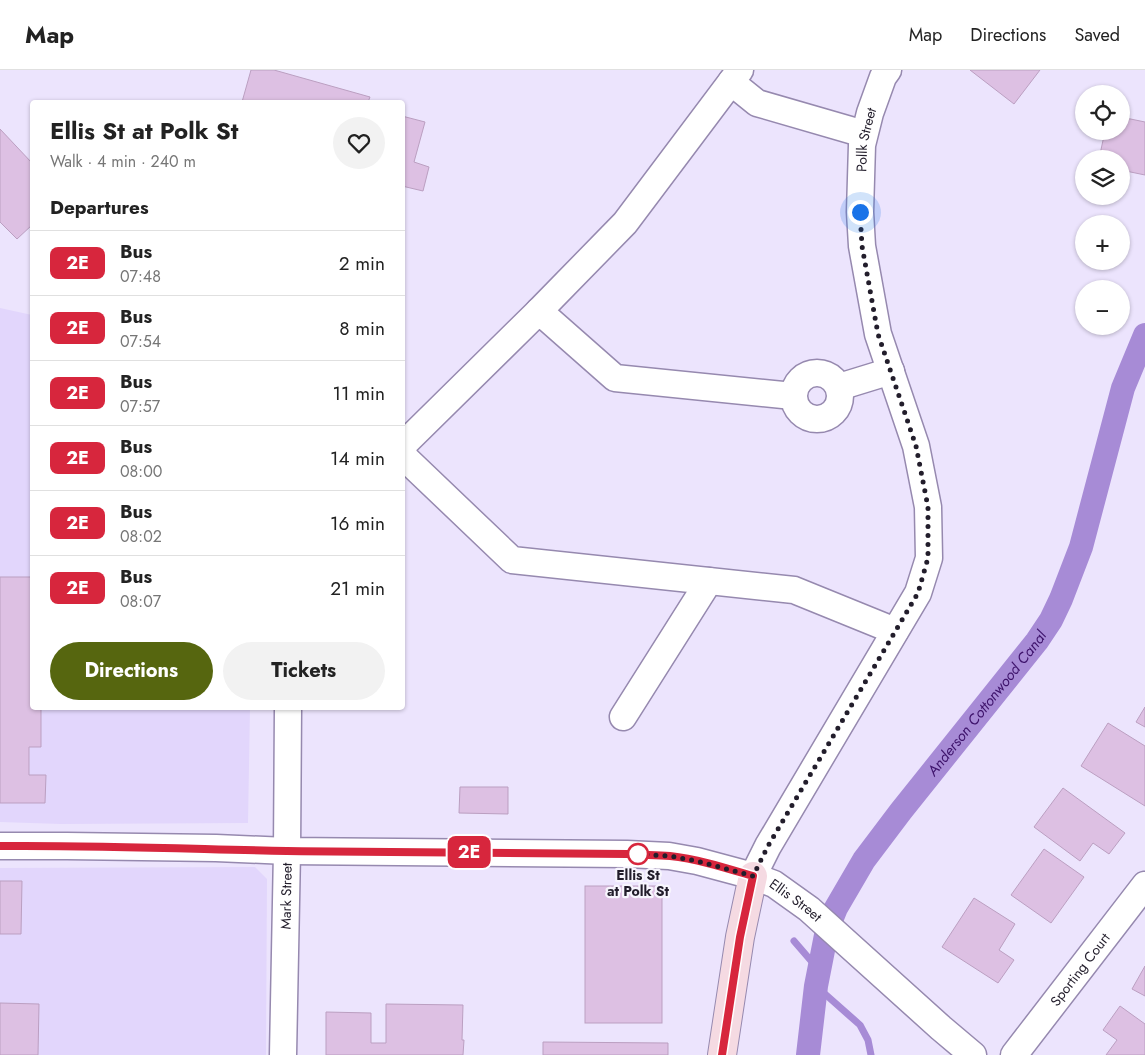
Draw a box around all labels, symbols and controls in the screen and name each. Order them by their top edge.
text: Map [25,17,74,52]
text: Map [909,22,942,48]
text: Directions [970,22,1046,48]
text: Saved [1074,22,1120,48]
map controls [1075,85,1130,335]
button: locate [1075,85,1130,140]
street label: Pollk Street [851,104,881,172]
text: Ellis St at Polk St [50,113,238,148]
button: heart [333,117,385,169]
text: Walk · 4 min · 240 m [50,150,196,173]
button: layers [1075,150,1130,205]
text: Departures [50,194,149,221]
your location [848,200,873,225]
button: + [1075,215,1130,270]
text: Bus [120,238,152,265]
text: 2E [66,250,89,276]
text: 2 min [339,250,385,277]
text: 07:48 [120,265,161,288]
button: − [1075,280,1130,335]
text: Bus [120,303,152,330]
text: 2E [66,315,89,341]
text: 8 min [339,315,385,342]
text: 07:54 [120,330,161,353]
text: Bus [120,368,152,395]
text: 2E [66,380,89,406]
text: 11 min [332,380,385,407]
text: 07:57 [120,395,160,418]
text: Bus [120,433,152,460]
text: 2E [66,445,89,471]
text: 14 min [330,445,385,472]
text: 08:00 [120,460,162,483]
text: Bus [120,498,152,525]
text: 2E [66,510,89,536]
text: 16 min [330,510,385,537]
text: 08:02 [120,525,162,548]
text: Bus [120,563,152,590]
text: 2E [66,575,89,601]
text: 21 min [330,575,385,602]
text: 08:07 [120,590,161,613]
water label: Anderson Cottonwood Canal [921,626,1052,782]
button: Directions [50,642,213,700]
button: Tickets [223,642,385,700]
line badge: 2E [446,836,492,868]
text: 2E [458,839,480,865]
marker: Ellis St at Polk St [627,843,649,865]
street label: Mark Street [275,862,297,930]
place label: Ellis St at Polk St [607,865,670,901]
street label: Ellis Street [765,874,827,927]
street label: Sporting Court [1045,928,1115,1010]

